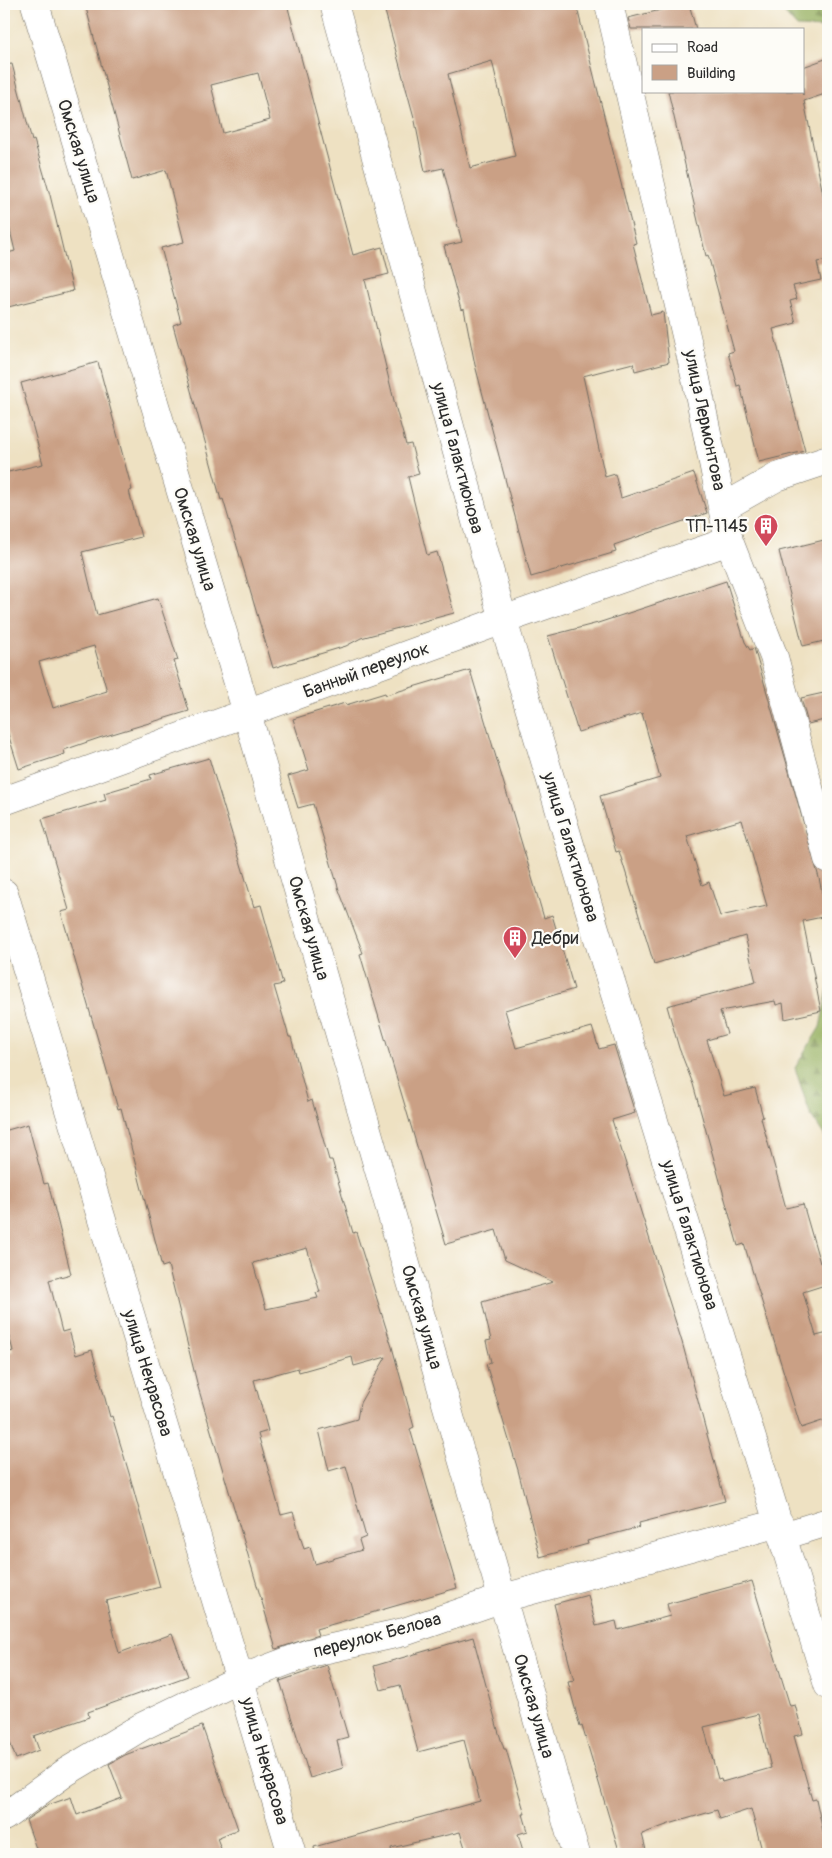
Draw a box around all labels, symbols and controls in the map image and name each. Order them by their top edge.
legend [642,28,804,92]
text: Road [687,38,718,57]
text: Building [687,64,735,83]
street label: Омская улица [52,96,105,206]
street label: улица Лермонтова [678,347,731,493]
street label: улица Галактионова [426,379,489,536]
street label: Омская улица [168,484,221,594]
building icon: ТП-1145 [753,513,779,547]
place label: ТП-1145 [685,515,748,538]
street label: Банный переулок [300,637,432,704]
street label: улица Галактионова [537,769,604,925]
street label: Омская улица [283,873,334,983]
building icon: Дебри [502,925,528,959]
place label: Дебри [531,927,579,950]
street label: улица Галактионова [656,1157,723,1313]
street label: Омская улица [396,1262,447,1372]
street label: улица Некрасова [117,1306,178,1439]
street label: переулок Белова [311,1607,444,1664]
street label: Омская улица [508,1651,559,1761]
street label: улица Некрасова [235,1694,294,1827]

